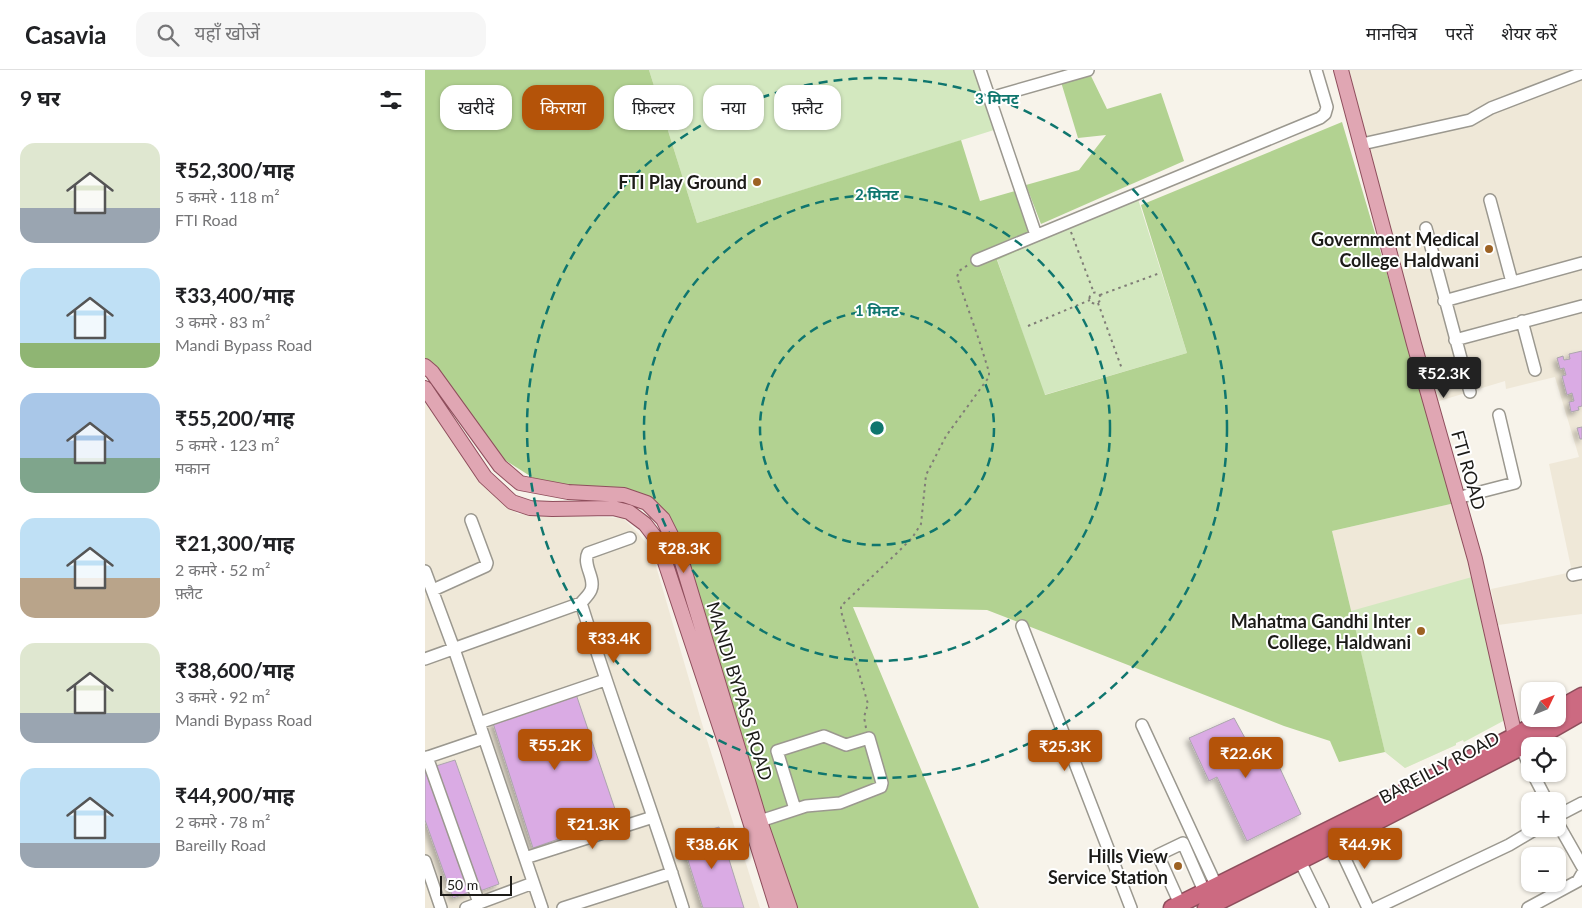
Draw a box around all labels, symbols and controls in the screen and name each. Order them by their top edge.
search box [136,12,486,57]
text: Casavia [25,20,106,49]
icon: search [154,21,182,49]
text: यहाँ खोजें [194,21,260,44]
text: मानचित्र [1366,22,1417,44]
text: परतें [1445,22,1473,44]
text: शेयर करें [1501,22,1557,44]
text: 9 घर [20,85,60,110]
chip: खरीदें [440,85,512,130]
chip: किराया [522,85,604,130]
chip: फ़िल्टर [614,85,693,130]
chip: नया [703,85,764,130]
chip: फ़्लैट [774,85,841,130]
icon: filters [377,86,405,114]
text: 3 मिनट [975,89,1020,107]
text: ₹52,300/माह [175,157,295,182]
icon: home [60,163,120,223]
place label: FTI Play Ground [618,171,747,193]
marker: FTI Play Ground [751,176,763,188]
text: 2 मिनट [855,185,900,203]
text: 5 कमरे · 118 m² [175,187,280,206]
text: FTI Road [175,210,238,229]
place label: Government Medical College Haldwani [1311,228,1479,271]
marker: Government Medical College Haldwani [1483,243,1495,255]
text: ₹33,400/माह [175,282,295,307]
icon: home [60,288,120,348]
text: 1 मिनट [855,301,900,319]
text: 3 कमरे · 83 m² [175,312,270,331]
text: Mandi Bypass Road [175,335,312,354]
pin: ₹52.3K [1403,356,1485,399]
text: ₹52.3K [1418,363,1470,382]
text: ₹55,200/माह [175,405,295,430]
icon: home [60,413,120,473]
centre of rings [868,419,886,437]
street label: FTI ROAD [1447,428,1491,512]
text: 5 कमरे · 123 m² [175,435,280,454]
text: मकान [175,458,210,477]
text: ₹21,300/माह [175,530,295,555]
pin: ₹28.3K [643,532,725,574]
icon: home [60,538,120,598]
text: ₹28.3K [658,538,710,557]
text: 2 कमरे · 52 m² [175,560,270,579]
text: फ़्लैट [175,583,203,602]
street label: MANDI BYPASS ROAD [702,599,778,783]
place label: Mahatma Gandhi Inter College, Haldwani [1231,610,1411,653]
pin: ₹33.4K [573,622,655,664]
marker: Mahatma Gandhi Inter College, Haldwani [1415,625,1427,637]
text: ₹33.4K [588,628,640,647]
text: ₹38,600/माह [175,657,295,682]
icon: home [60,663,120,723]
north arrow [1521,682,1566,728]
map controls [1521,682,1566,892]
text: 3 कमरे · 92 m² [175,687,270,706]
text: Mandi Bypass Road [175,710,312,729]
street label: BAREILLY ROAD [1375,726,1503,808]
pin: ₹55.2K [514,728,596,771]
pin: ₹25.3K [1024,730,1106,772]
text: ₹55.2K [529,735,581,754]
text: ₹25.3K [1039,736,1091,755]
pin: ₹22.6K [1205,736,1287,779]
button: locate [1521,737,1566,782]
text: ₹22.6K [1220,743,1272,762]
text: ₹44,900/माह [175,782,295,807]
icon: home [60,788,120,848]
button: + [1521,792,1566,837]
pin: ₹21.3K [552,808,634,850]
text: 2 कमरे · 78 m² [175,812,270,831]
text: ₹21.3K [567,814,619,833]
pin: ₹38.6K [671,828,753,870]
pin: ₹44.9K [1324,828,1406,870]
text: ₹38.6K [686,834,738,853]
text: ₹44.9K [1339,834,1391,853]
text: Bareilly Road [175,835,266,854]
place label: Hills View Service Station [1048,845,1169,888]
button: − [1521,847,1566,892]
marker: Hills View Service Station [1172,860,1184,872]
scale bar [440,873,513,896]
text: 50 m [447,876,478,893]

